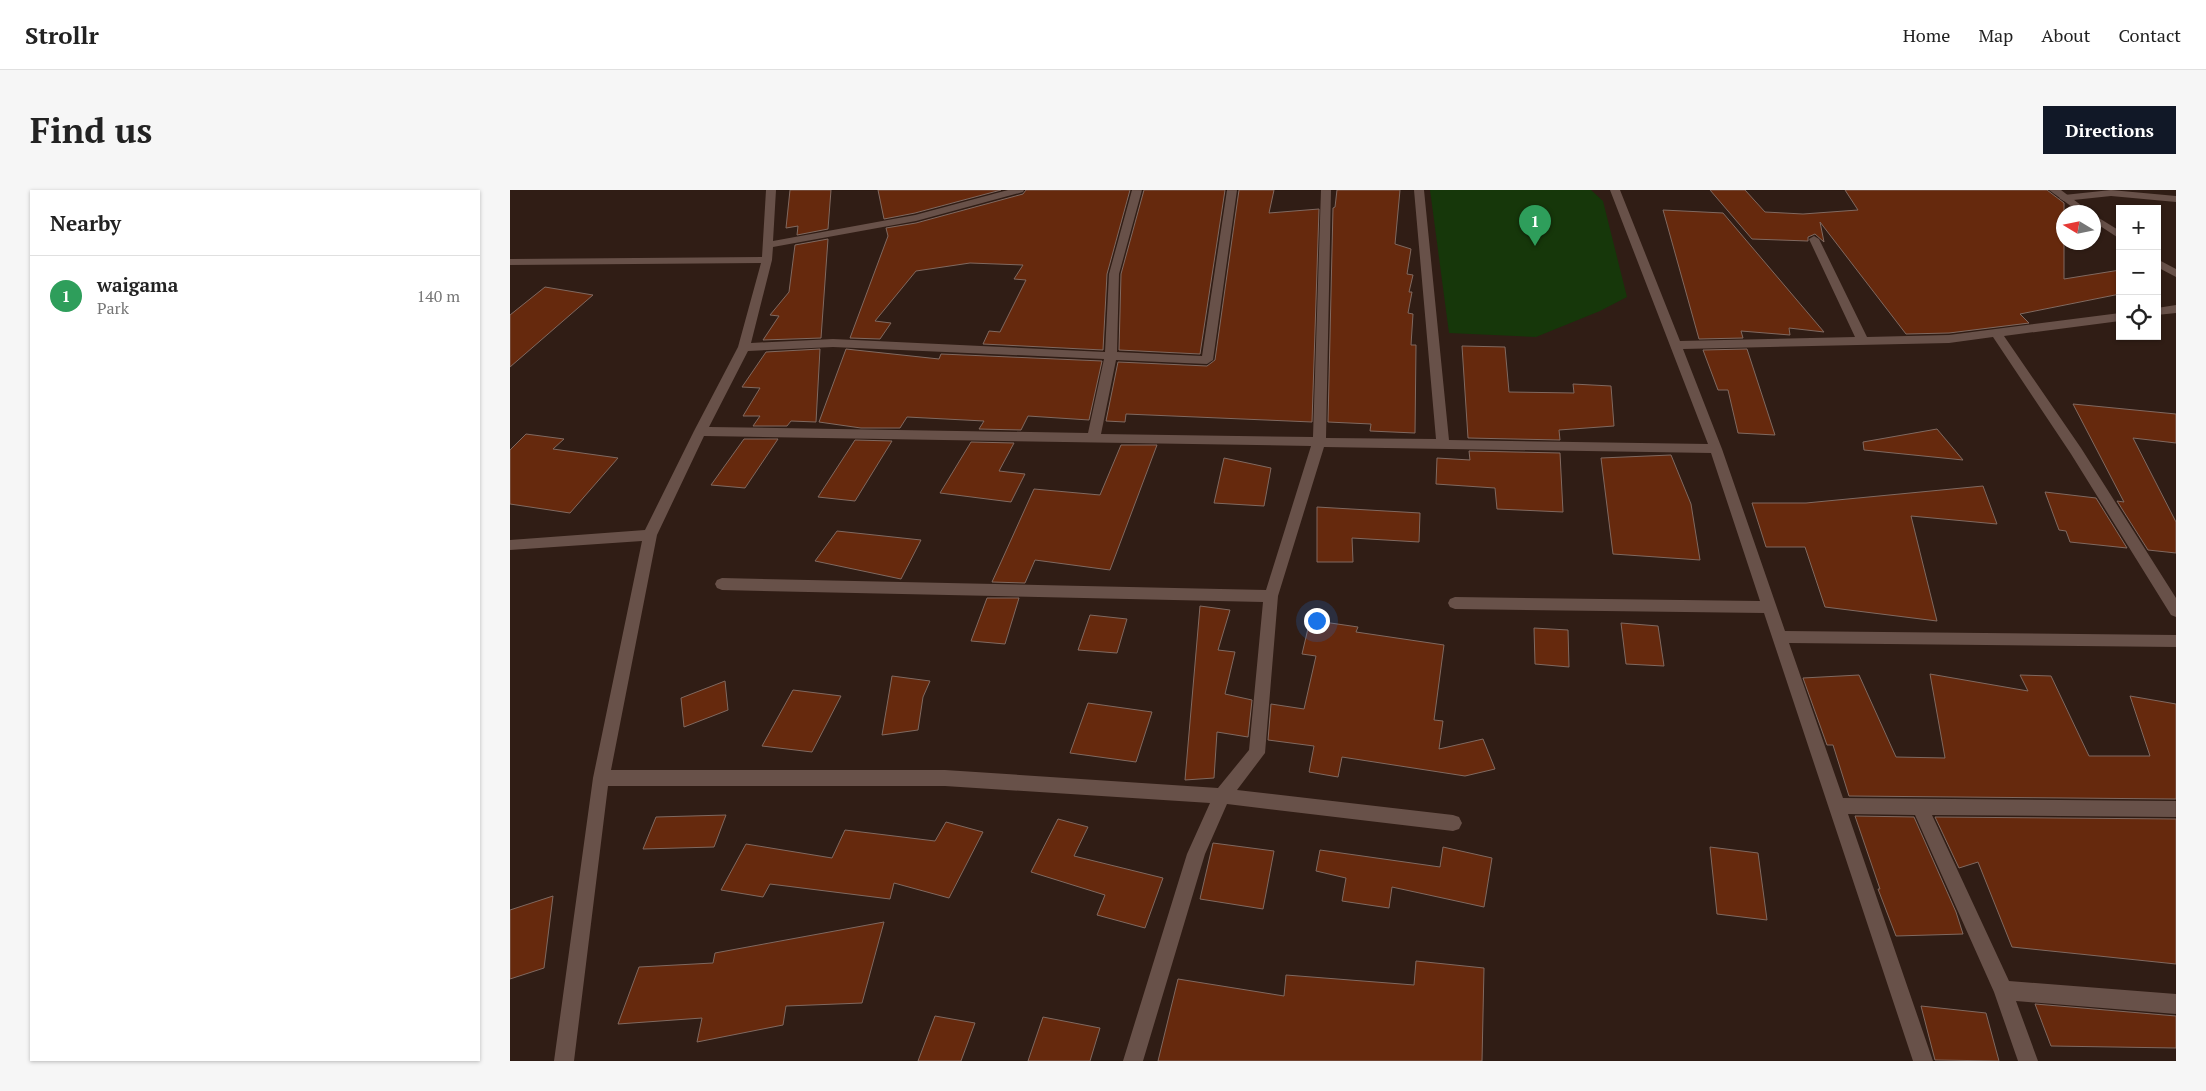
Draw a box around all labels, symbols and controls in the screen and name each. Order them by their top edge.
text: Strollr [25,19,99,51]
text: Home [1903,23,1950,47]
text: Map [1978,23,2013,47]
text: About [2041,23,2090,47]
text: Contact [2118,23,2181,47]
button: Directions [2043,106,2176,154]
text: Find us [30,107,152,153]
pin: 1 [1519,205,1551,246]
north arrow [2056,205,2101,250]
map controls [2116,205,2161,340]
button: + [2116,205,2161,250]
text: Nearby [50,209,121,237]
button: − [2116,250,2161,295]
text: waigama [97,272,178,297]
text: 1 [61,285,71,307]
text: 140 m [417,285,460,307]
button: locate [2116,295,2161,340]
text: Park [97,297,129,319]
your location [1304,608,1330,634]

